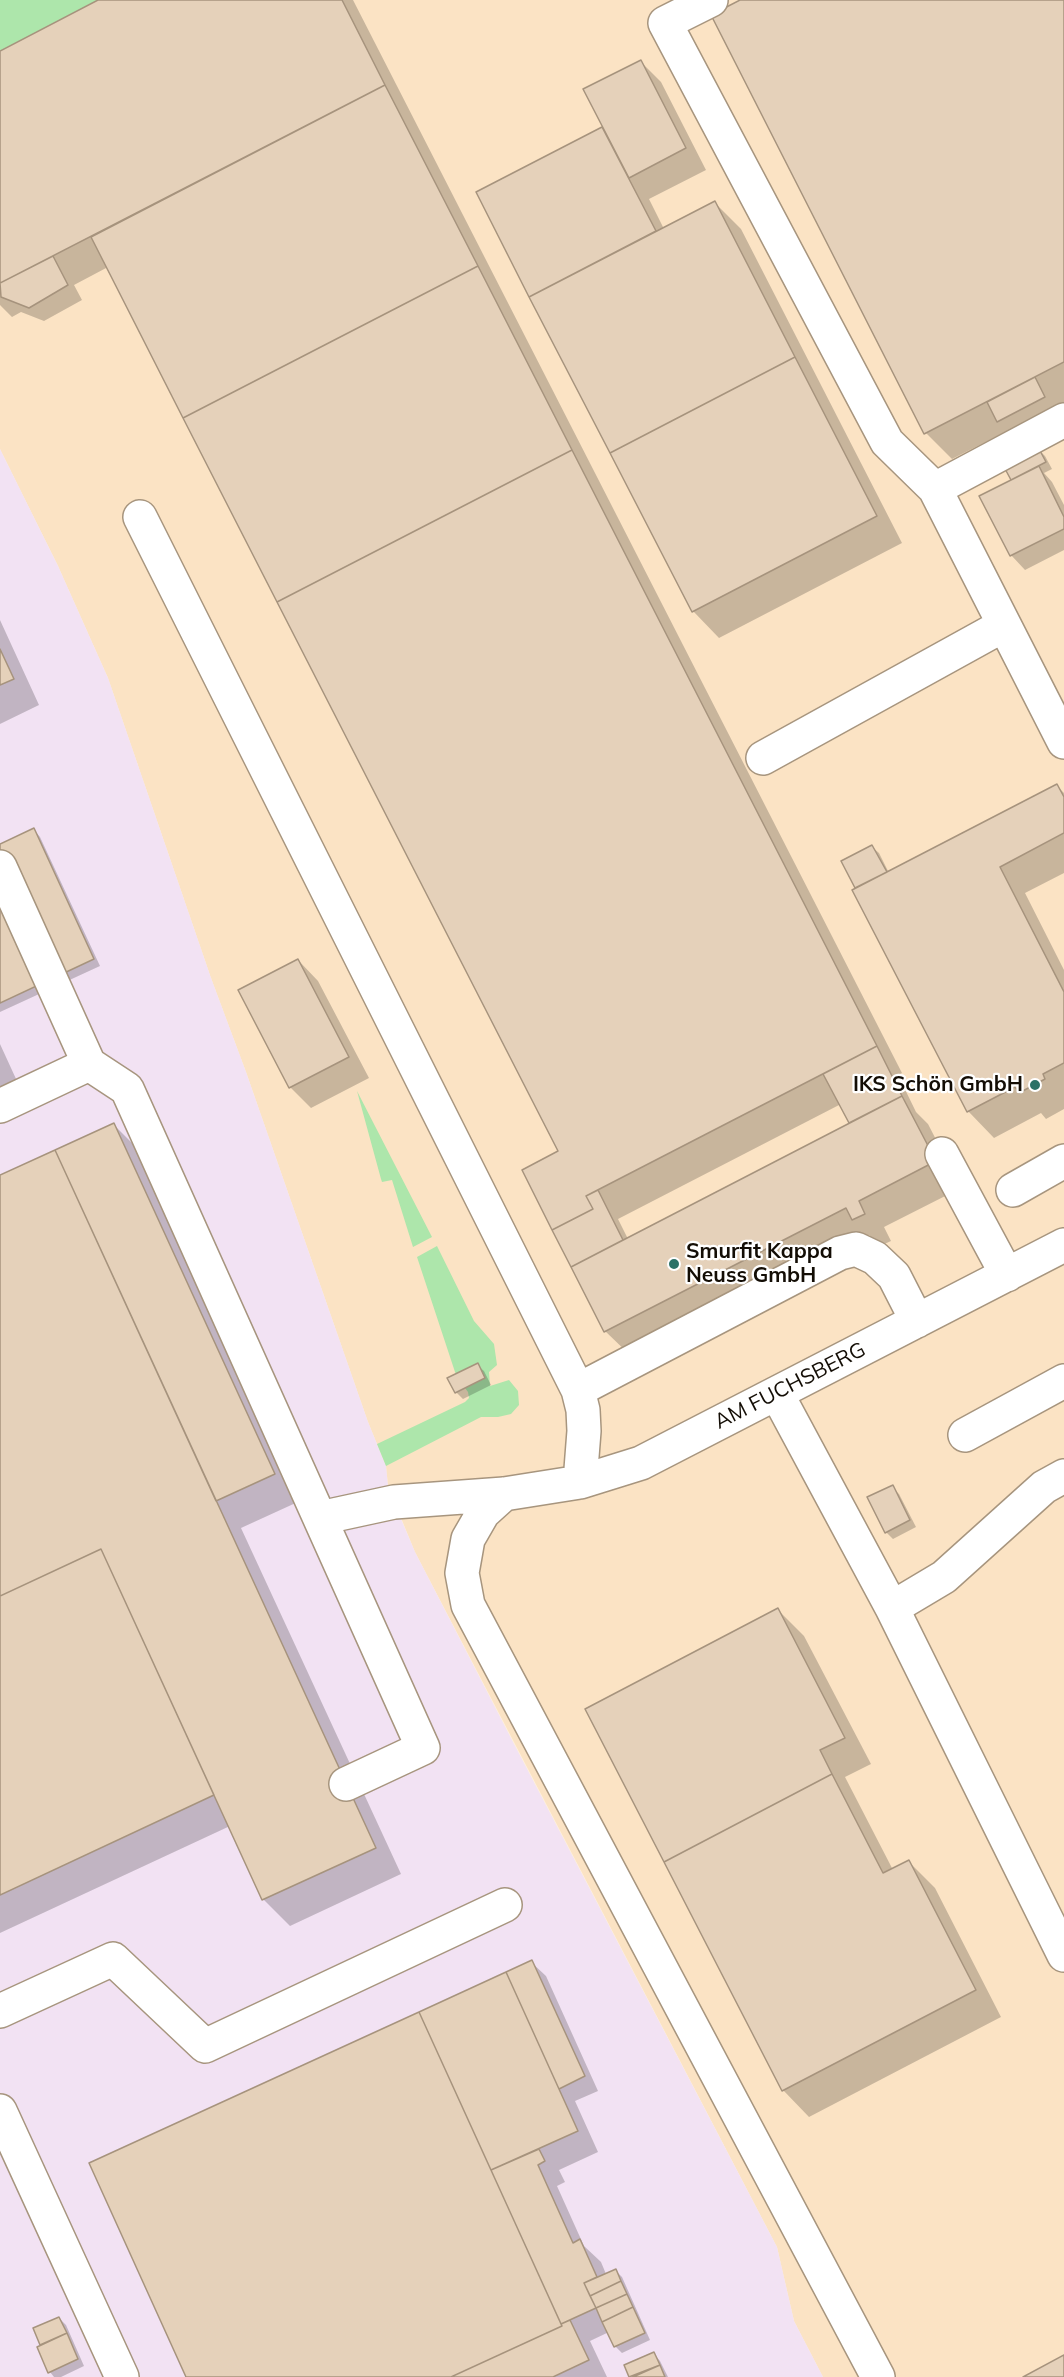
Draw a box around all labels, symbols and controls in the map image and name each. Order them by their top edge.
place label: IKS Schön GmbH [853,1072,1023,1098]
marker: IKS Schön GmbH [1028,1078,1042,1092]
place label: Smurfit Kappa Neuss GmbH [686,1239,833,1289]
marker: Smurfit Kappa Neuss GmbH [667,1257,681,1271]
street label: AM FUCHSBERG [710,1337,870,1435]

